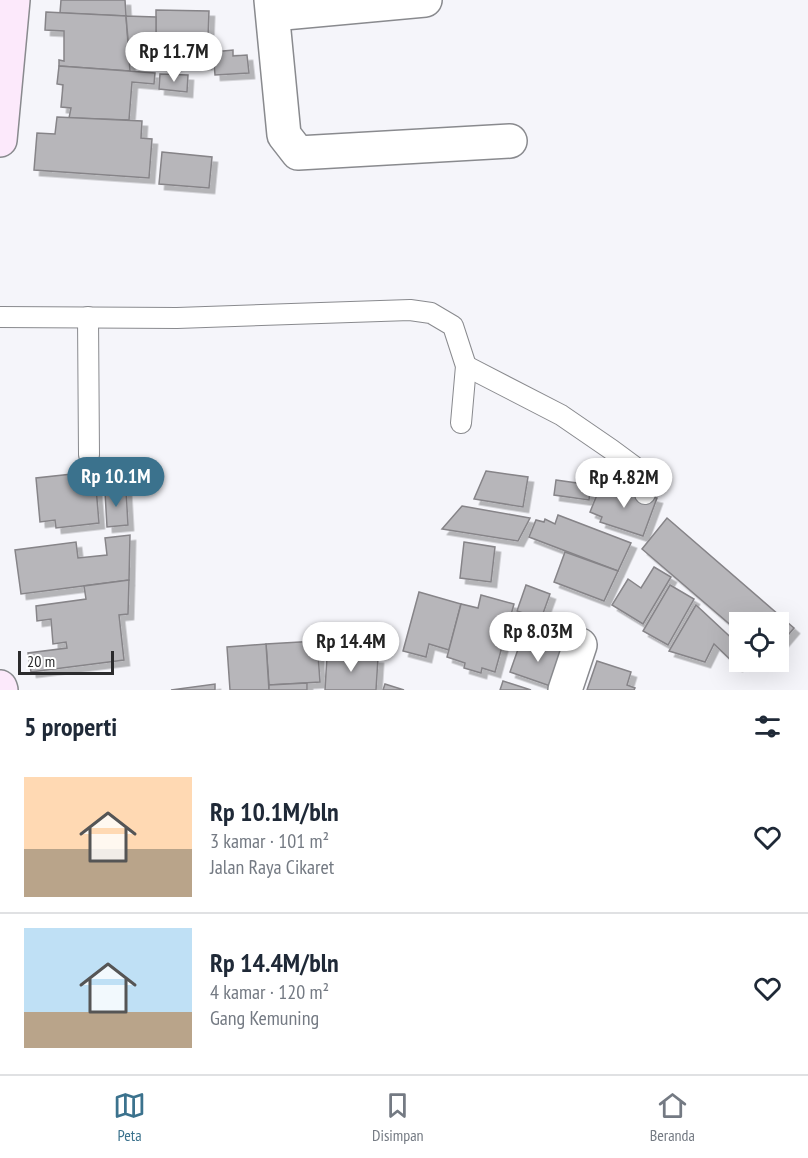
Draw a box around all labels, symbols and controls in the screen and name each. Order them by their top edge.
pin: Rp 11.7M [112,32,236,83]
text: Rp 11.7M [139,38,209,64]
pin: Rp 10.1M [54,457,178,508]
pin: Rp 4.82M [562,458,686,509]
text: Rp 10.1M [81,463,151,489]
text: Rp 4.82M [589,464,659,490]
pin: Rp 8.03M [476,612,600,663]
map controls [729,612,789,672]
button: locate [729,612,789,672]
text: Rp 8.03M [503,618,573,644]
pin: Rp 14.4M [289,622,413,673]
text: Rp 14.4M [316,628,386,654]
scale bar [18,648,114,676]
text: 20 m [27,651,55,671]
text: 5 properti [24,710,117,743]
icon: filters [751,710,784,743]
text: Rp 10.1M/bln [210,795,339,828]
icon: home [72,801,144,873]
icon: heart [751,821,784,854]
text: 3 kamar · 101 m² [210,828,329,854]
text: Jalan Raya Cikaret [210,854,334,880]
text: Rp 14.4M/bln [210,946,339,979]
icon: home [72,952,144,1024]
icon: heart [751,972,784,1005]
text: 4 kamar · 120 m² [210,979,329,1005]
text: Gang Kemuning [210,1005,319,1031]
tab: Peta [113,1089,146,1145]
tab: Disimpan [372,1089,424,1145]
tab: Beranda [650,1089,695,1145]

